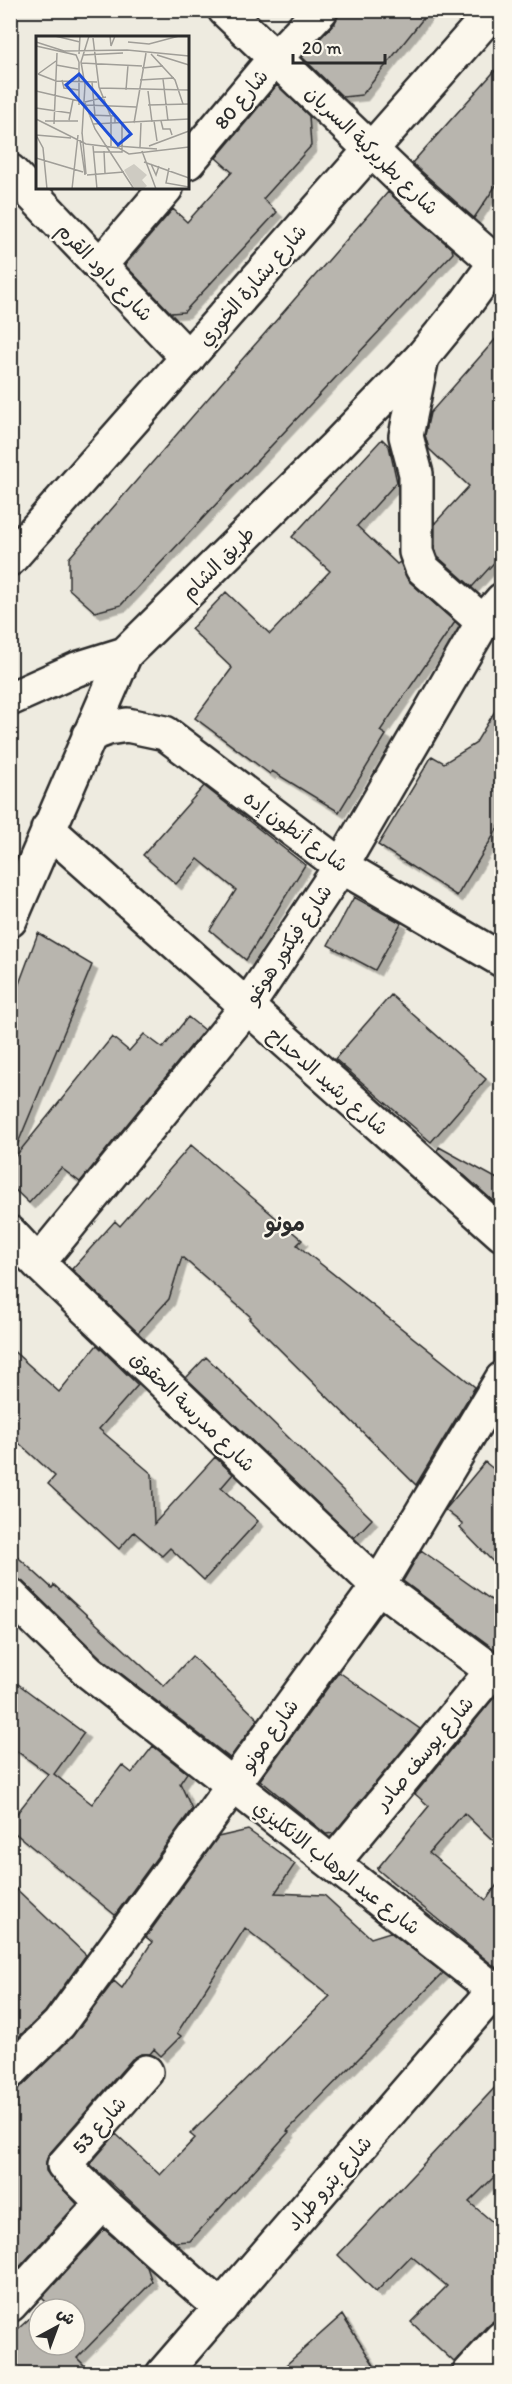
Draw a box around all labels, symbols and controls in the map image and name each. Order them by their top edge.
scale bar [293,27,384,65]
inset map [36,36,189,189]
text: 20 m [302,37,342,59]
street label: شارع 80 [209,64,275,135]
street label: شارع بطريركية السريان [299,80,444,221]
street label: شارع داود القرم [50,218,158,328]
street label: شارع بشارة الخوري [193,219,314,353]
street label: طريق الشام [176,521,262,607]
street label: شارع أنطون إده [238,785,353,879]
street label: شارع فيكتور هوغو [239,880,338,1010]
street label: شارع رشيد الدحداح [261,1022,393,1142]
district label: مونو [264,1211,305,1238]
street label: شارع مدرسة الحقوق [124,1345,260,1478]
street label: شارع يوسف صادر [368,1691,480,1817]
street label: شارع مونو [234,1694,305,1778]
street label: شارع عبد الوهاب الانكليزي [247,1795,425,1942]
street label: شارع 53 [67,2091,133,2160]
street label: شارع بترو طراد [281,2131,378,2237]
north arrow [27,2297,87,2357]
text: ش [54,2303,79,2329]

